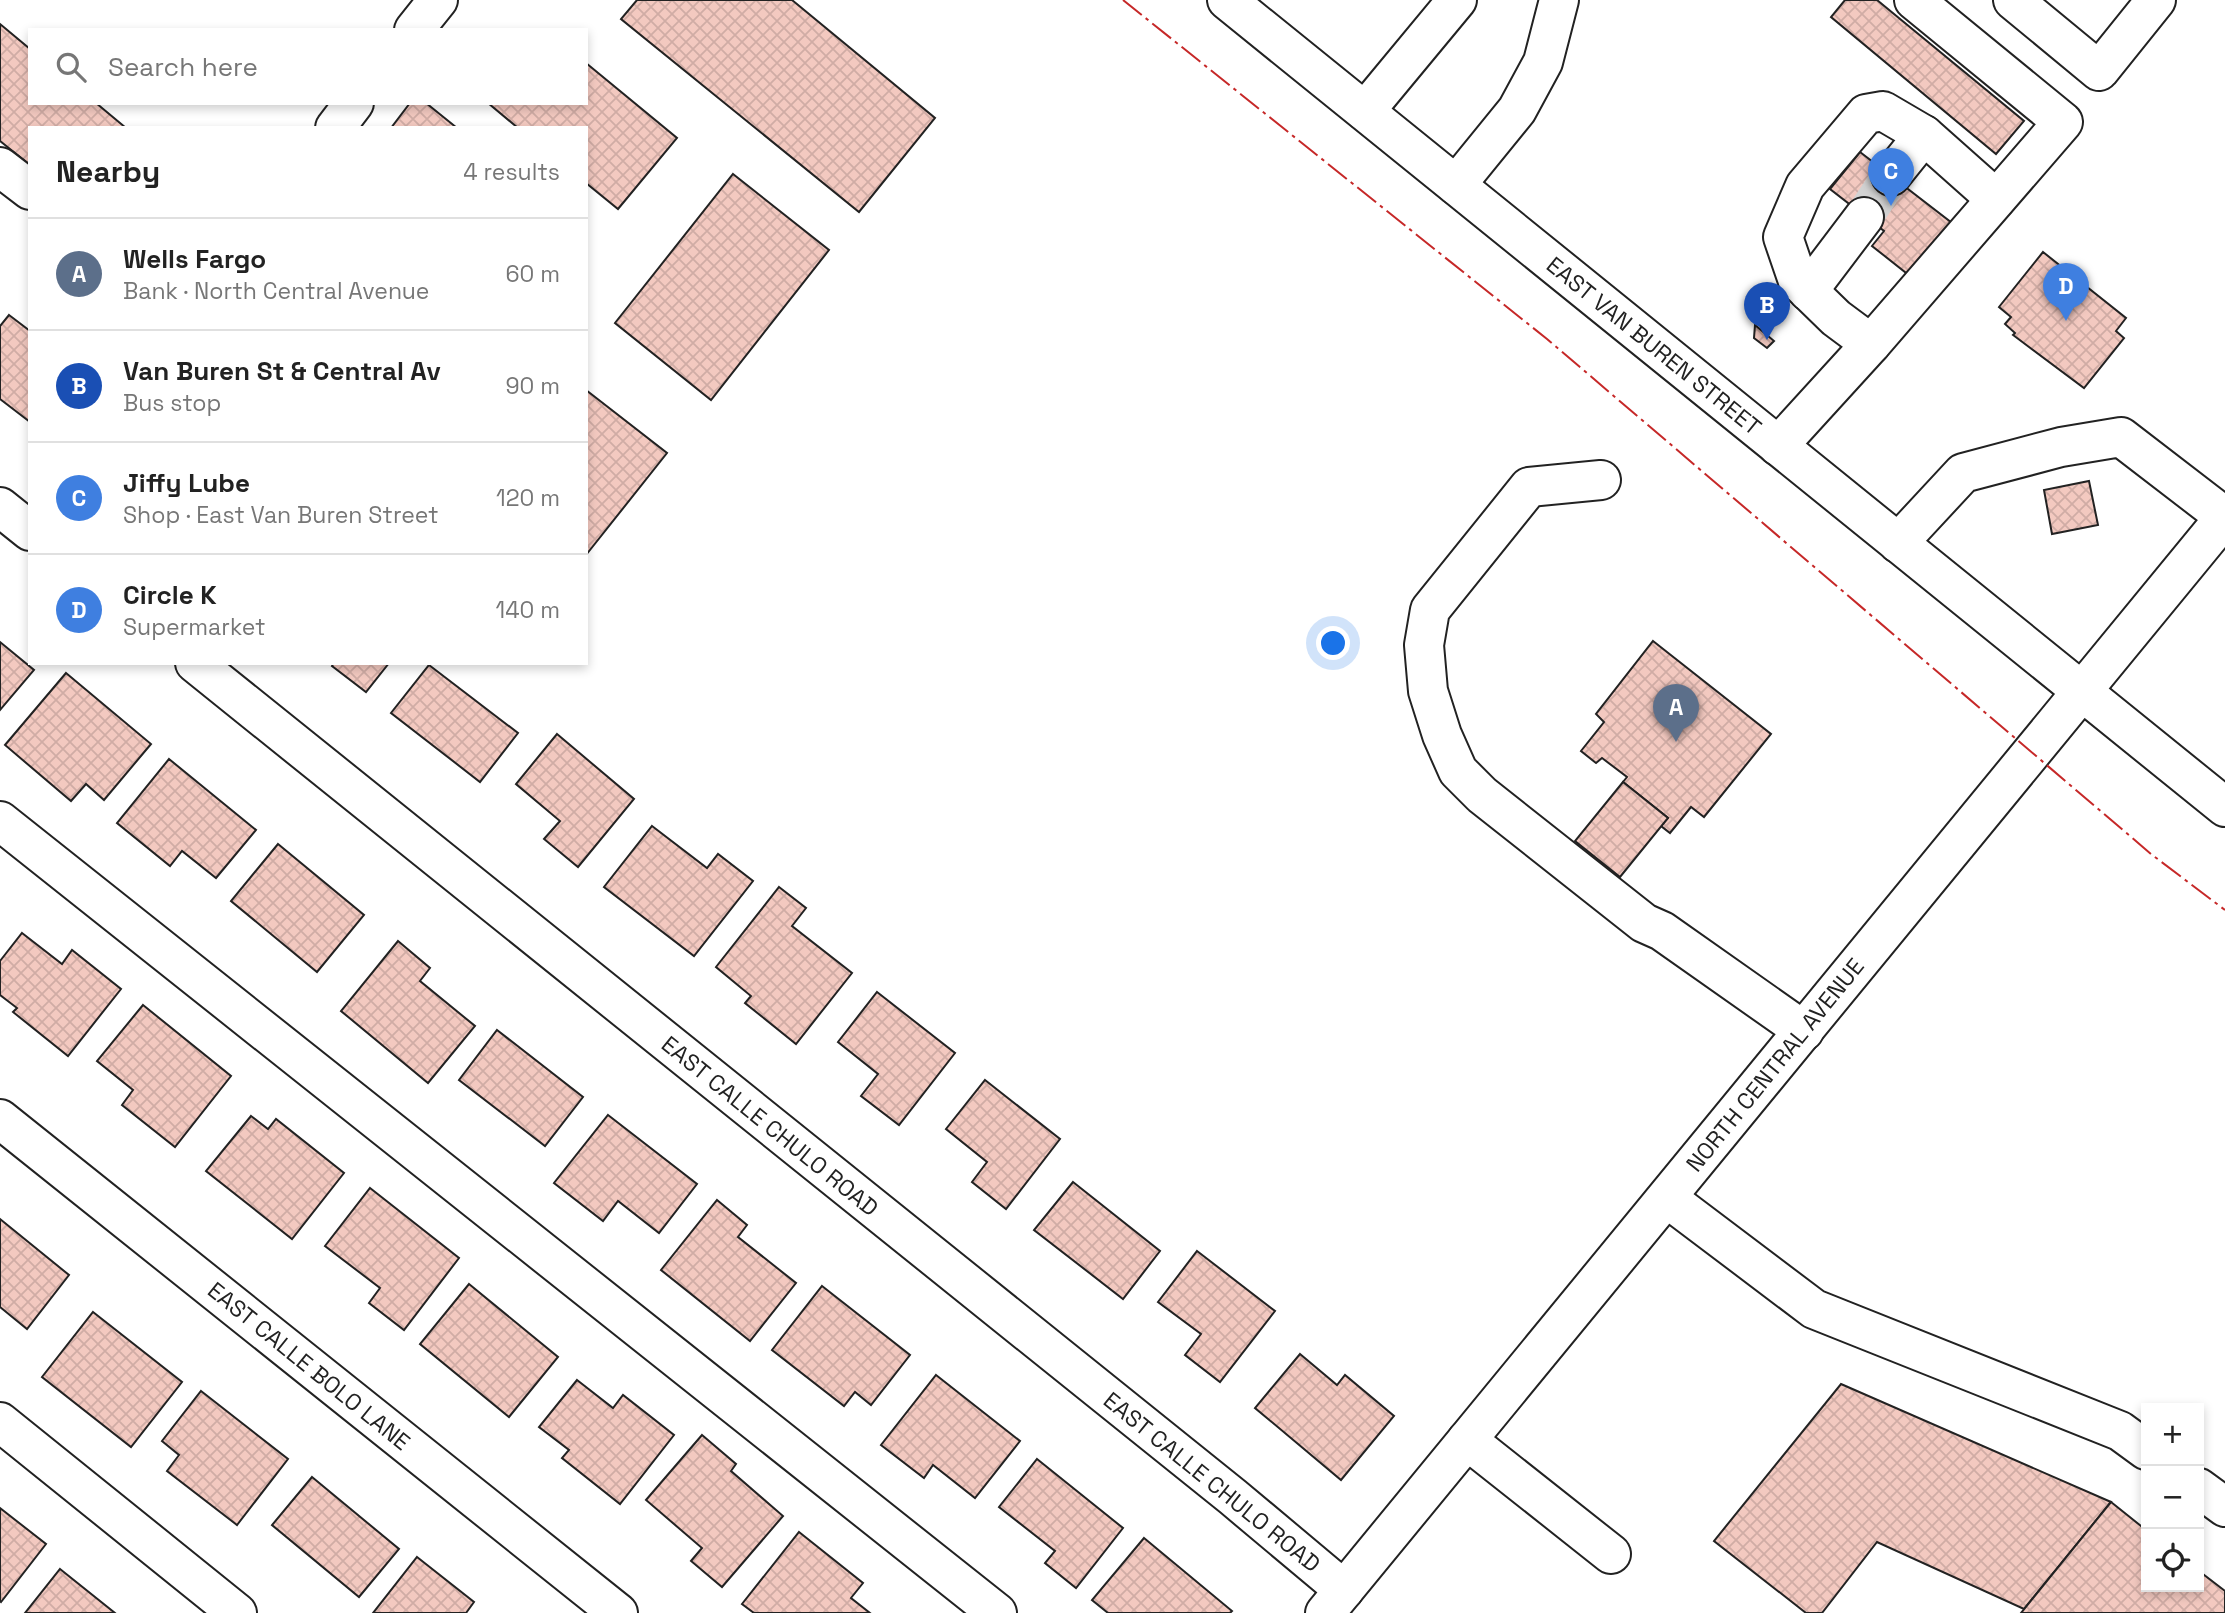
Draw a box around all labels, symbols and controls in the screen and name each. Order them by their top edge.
search box [28,28,588,105]
icon: search [52,48,90,86]
text: Search here [108,50,258,84]
pin: C [1868,148,1914,206]
text: Nearby [56,152,160,191]
text: 4 results [463,157,560,187]
text: Wells Fargo [123,242,266,276]
street label: EAST VAN BUREN STREET [1541,251,1767,441]
text: A [72,259,86,289]
text: 60 m [505,259,560,289]
pin: D [2043,263,2089,321]
text: Bank · North Central Avenue [123,276,430,306]
pin: B [1744,282,1790,340]
text: Van Buren St & Central Av [123,354,441,388]
text: B [71,371,87,401]
text: 90 m [505,371,560,401]
text: Bus stop [123,388,221,418]
text: Jiffy Lube [123,466,250,500]
text: C [72,483,86,513]
text: 120 m [496,483,560,513]
text: Shop · East Van Buren Street [123,500,439,530]
text: Circle K [123,578,217,612]
text: D [71,595,87,625]
text: 140 m [496,595,560,625]
text: Supermarket [123,612,265,642]
your location [1316,626,1350,660]
pin: A [1653,684,1699,742]
street label: NORTH CENTRAL AVENUE [1679,952,1871,1178]
street label: EAST CALLE CHULO ROAD [655,1029,885,1223]
street label: EAST CALLE BOLO LANE [202,1275,416,1457]
street label: EAST CALLE CHULO ROAD [1097,1385,1327,1579]
map controls [2141,1403,2204,1592]
button: + [2141,1403,2204,1466]
button: − [2141,1466,2204,1529]
button: locate [2141,1529,2204,1592]

